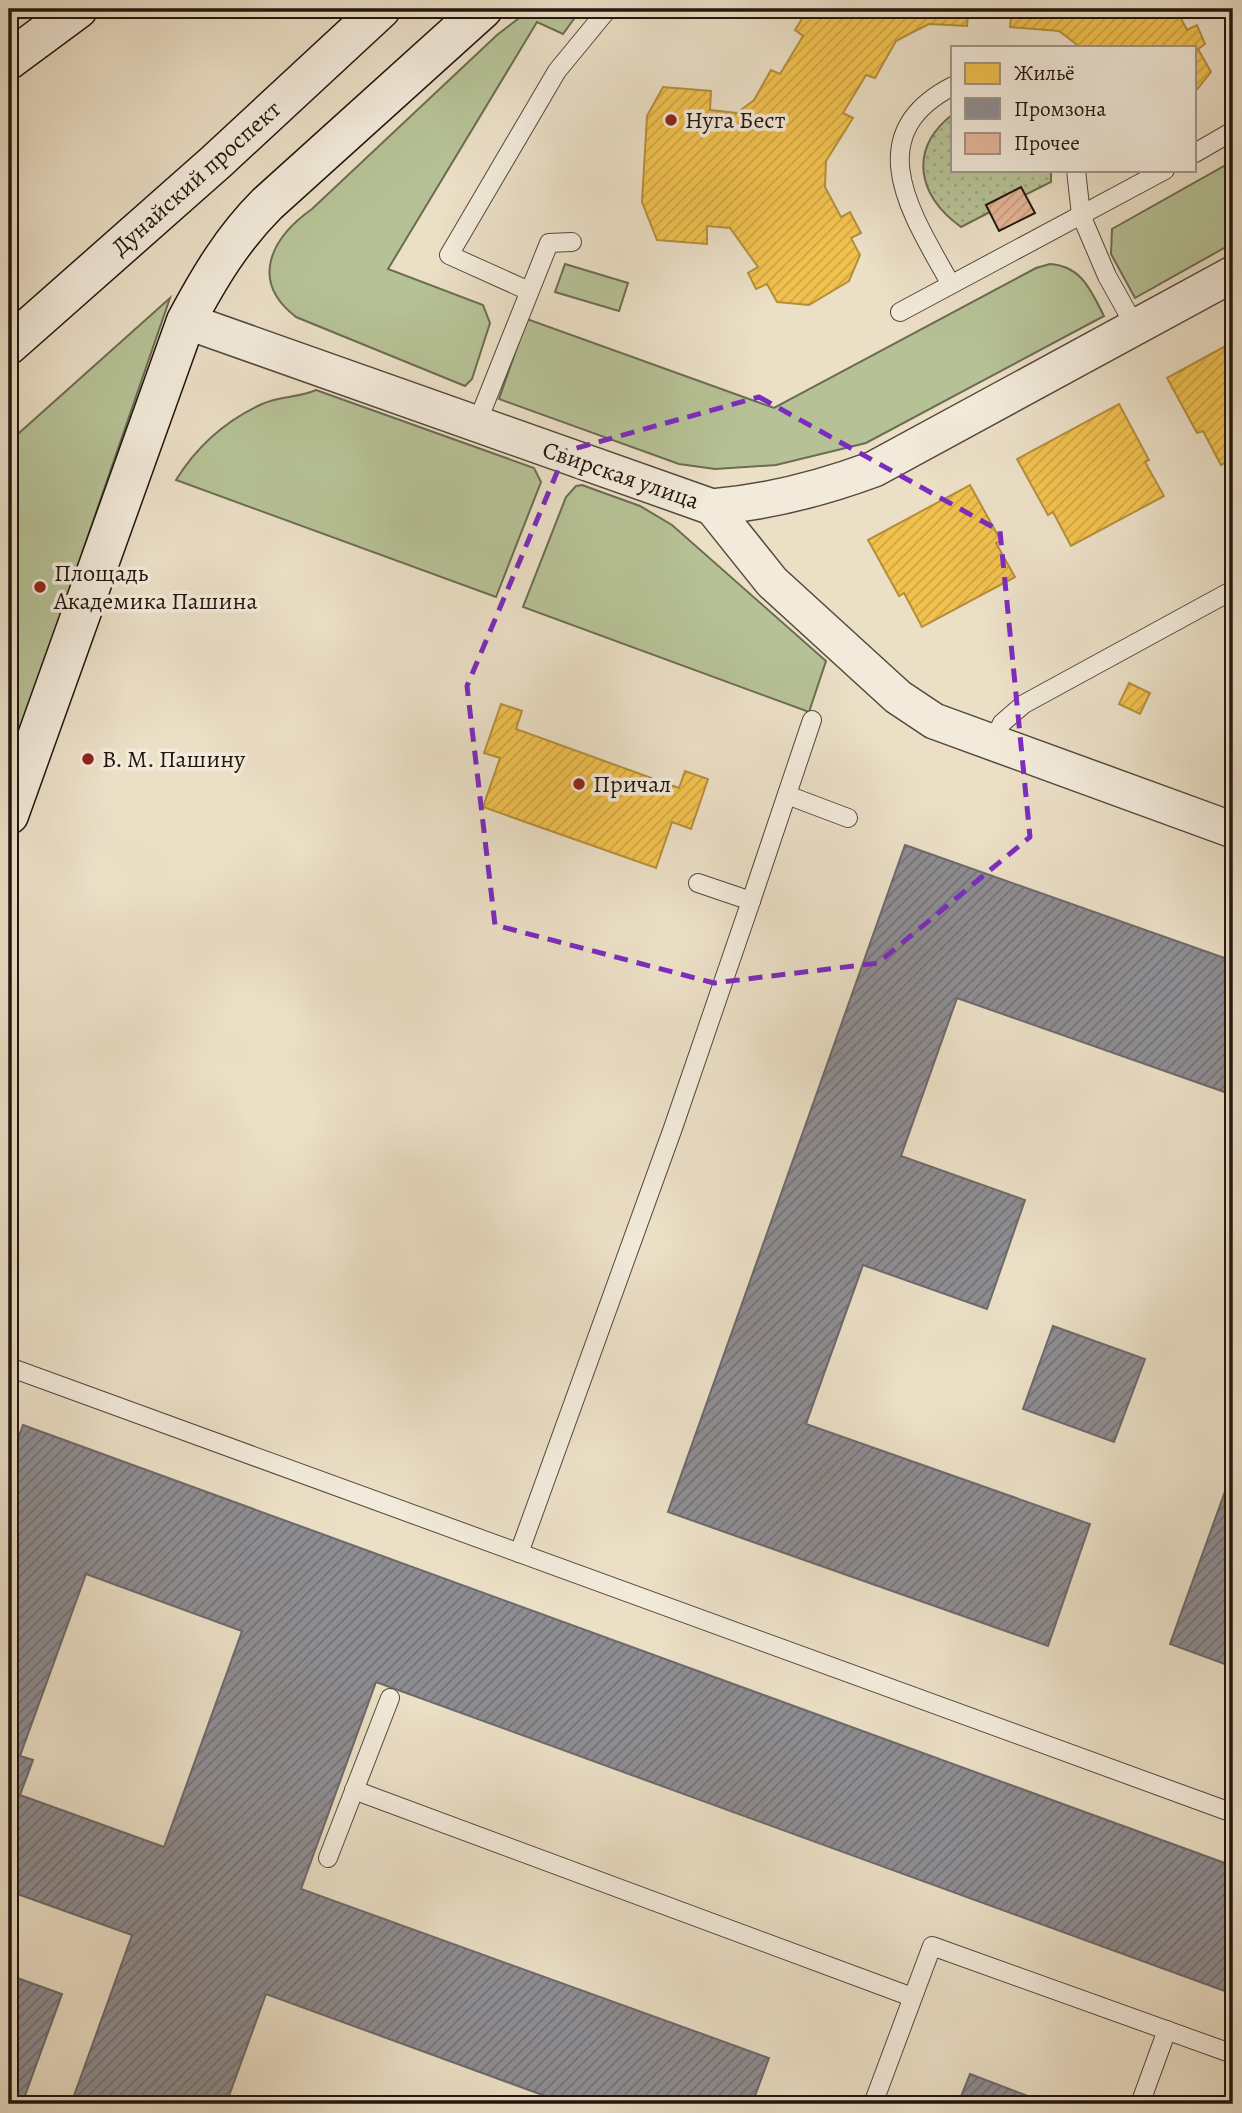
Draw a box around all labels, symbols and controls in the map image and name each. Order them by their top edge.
legend [951,46,1196,172]
text: Жильё [1014,59,1075,87]
street label: Дунайский проспект [104,93,288,263]
text: Промзона [1014,95,1107,123]
place label: Нуга Бест [685,104,786,136]
marker: Нуга Бест [663,112,679,128]
text: Прочее [1014,129,1080,157]
street label: Свирская улица [538,433,704,517]
place label: Площадь Академика Пашина [53,557,258,617]
marker: Площадь Академика Пашина [32,579,48,595]
place label: В. М. Пашину [102,743,245,775]
marker: В. М. Пашину [80,751,96,767]
place label: Причал [593,768,671,800]
marker: Причал [571,776,587,792]

